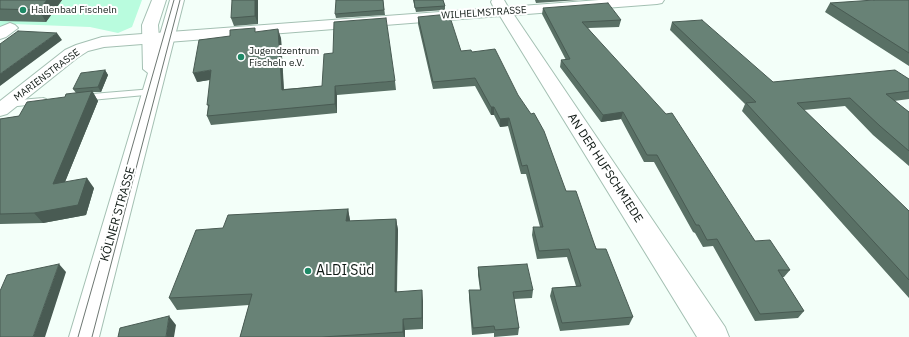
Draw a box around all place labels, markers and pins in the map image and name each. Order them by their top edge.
place label: Hallenbad Fischeln [31,4,117,16]
marker: Hallenbad Fischeln [18,5,28,15]
place label: Jugendzentrum Fischeln e.V. [249,45,319,68]
marker: Jugendzentrum Fischeln e.V. [236,52,246,62]
place label: ALDI Süd [316,263,374,279]
marker: ALDI Süd [303,266,313,276]

